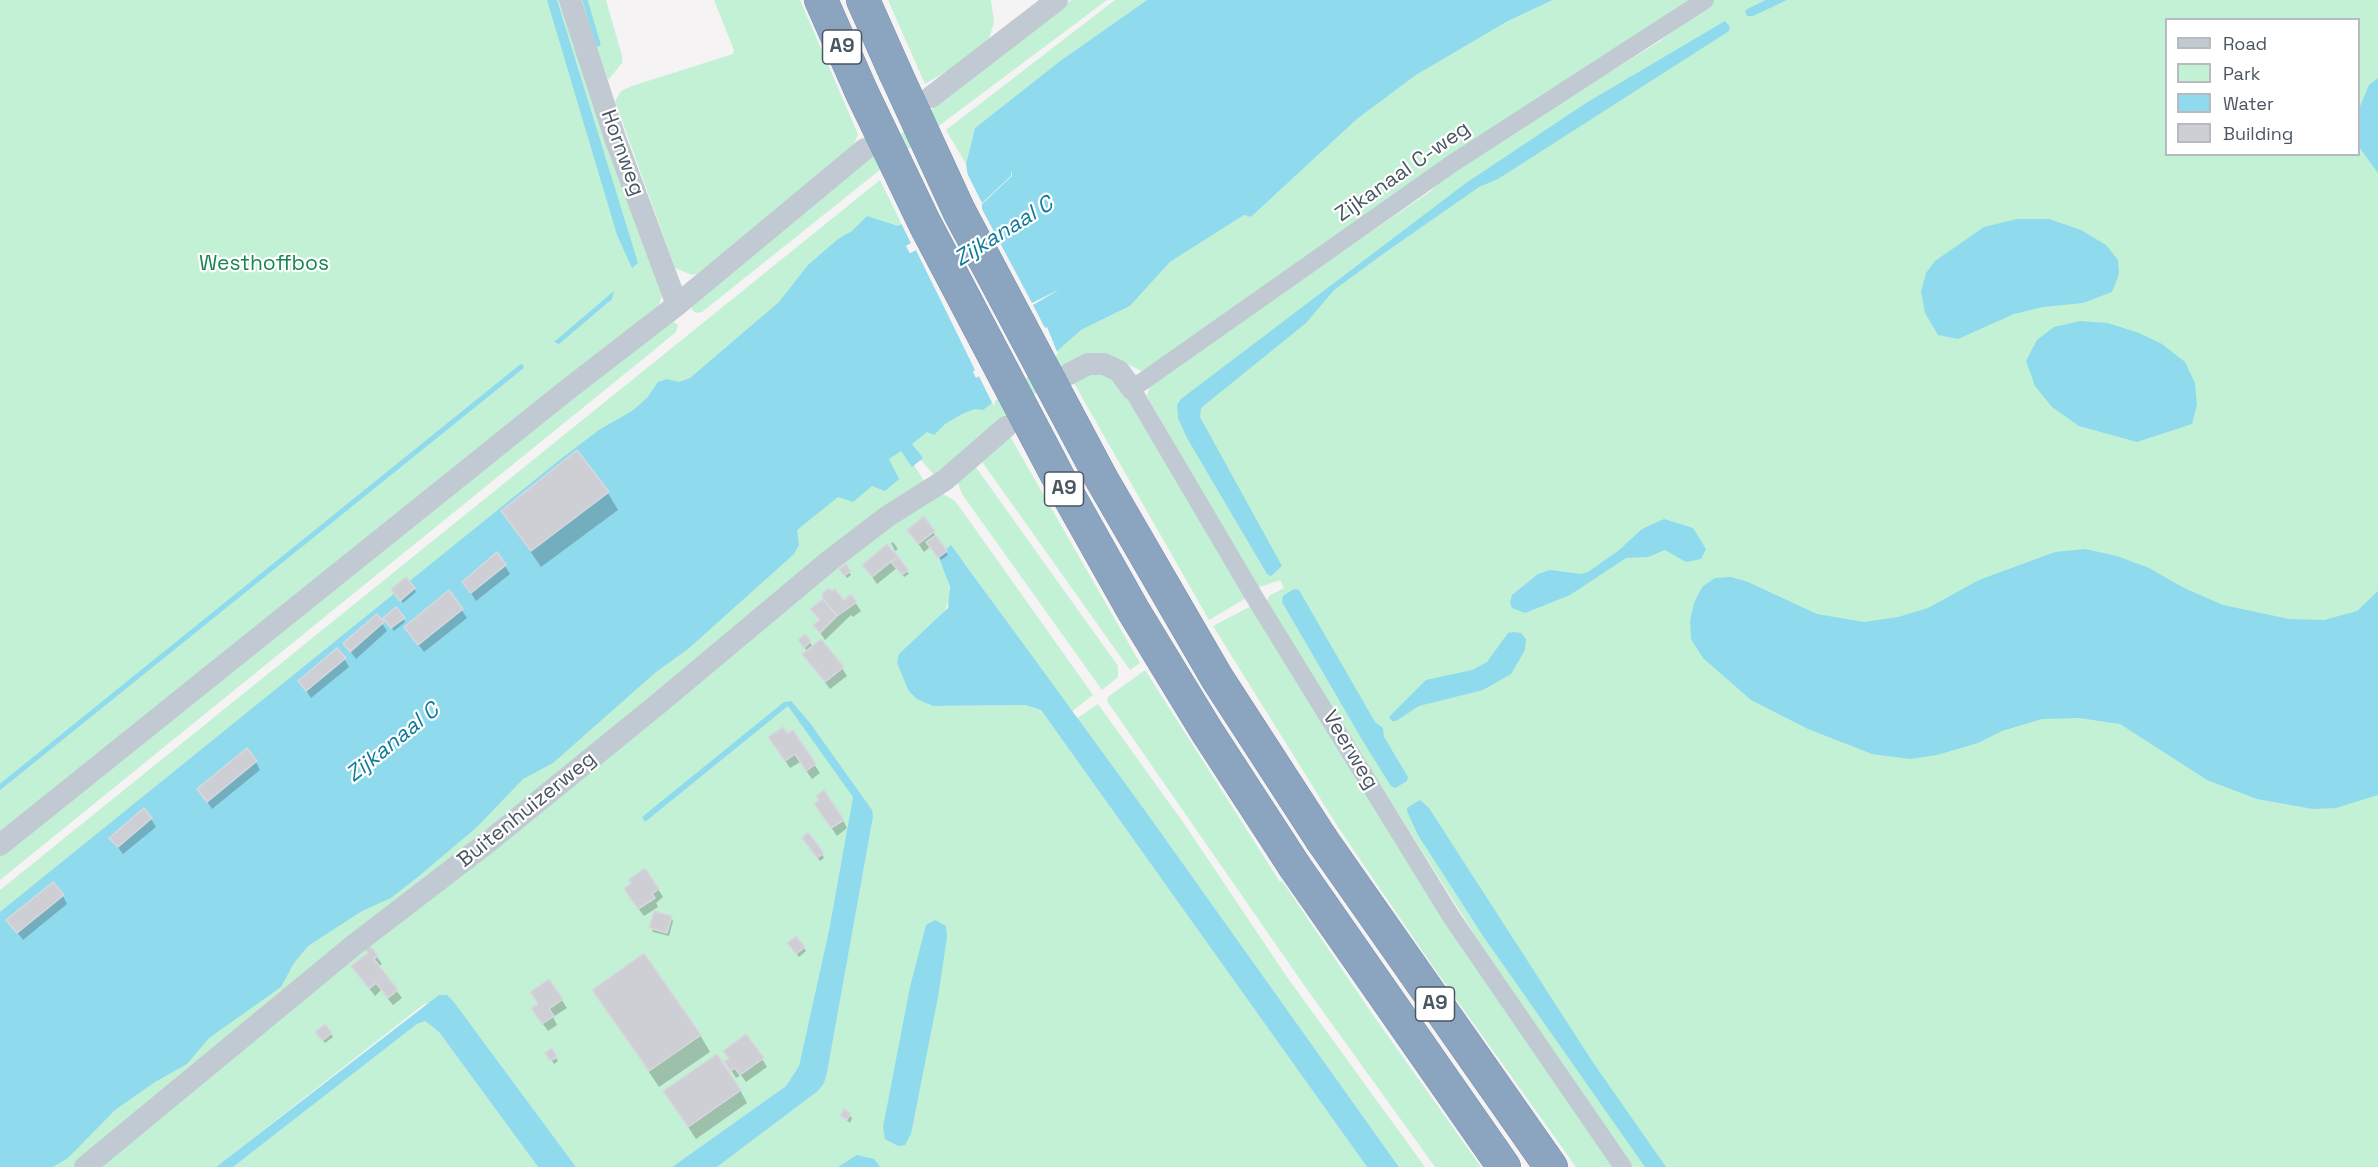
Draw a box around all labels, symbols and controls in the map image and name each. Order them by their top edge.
legend [2165,18,2360,156]
road number: A9 [822,30,862,64]
text: Road [2223,32,2267,55]
text: Park [2223,62,2260,85]
text: Water [2223,92,2274,115]
street label: Hornweg [595,106,649,200]
street label: Zijkanaal C-weg [1331,116,1475,228]
text: Building [2223,122,2293,145]
water label: Zijkanaal C [950,191,1058,273]
park label: Westhoffbos [199,251,329,277]
road number: A9 [1044,472,1084,506]
water label: Zijkanaal C [341,698,445,788]
street label: Veerweg [1317,706,1383,794]
street label: Buitenhuizerweg [453,747,601,873]
road number: A9 [1416,987,1454,1021]

